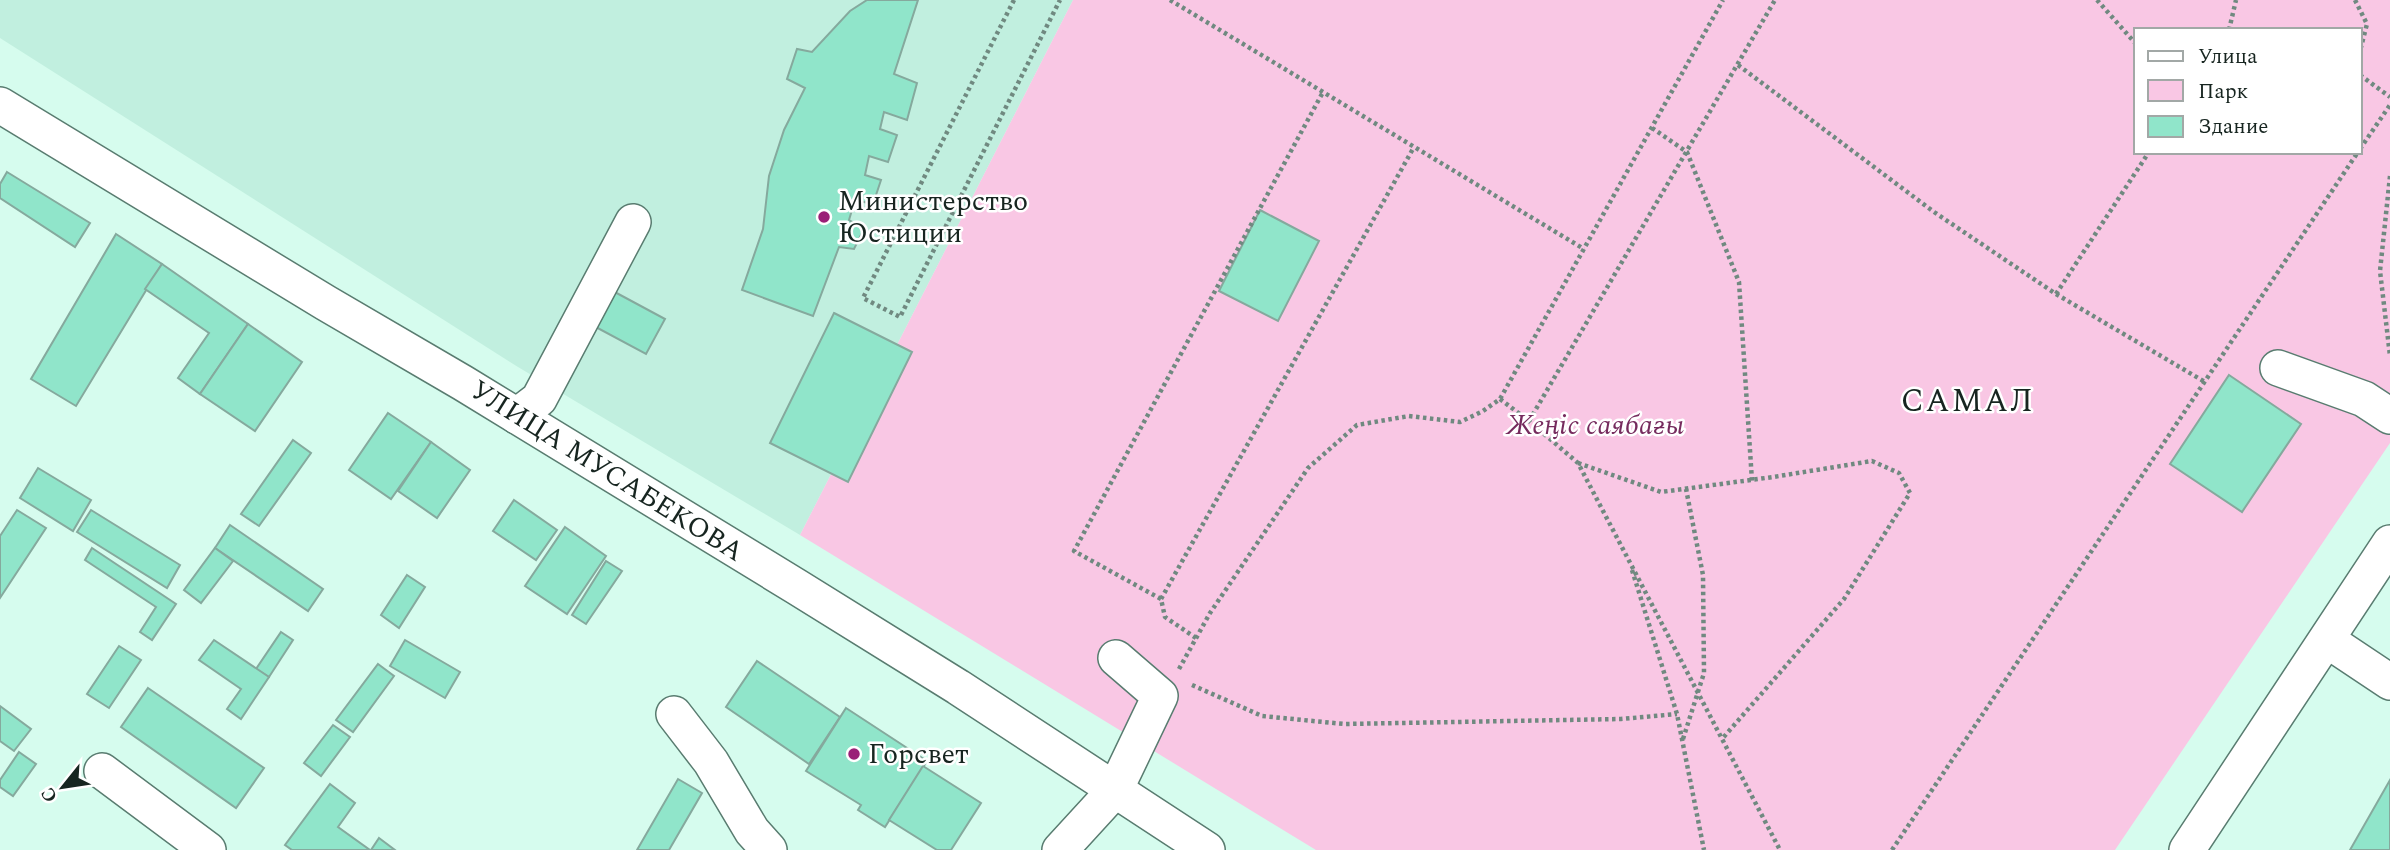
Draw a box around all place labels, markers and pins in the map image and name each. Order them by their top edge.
place label: Министерство Юстиции [838,180,1028,255]
marker: Министерство Юстиции [816,209,832,225]
place label: Горсвет [868,733,969,776]
marker: Горсвет [846,746,862,762]

